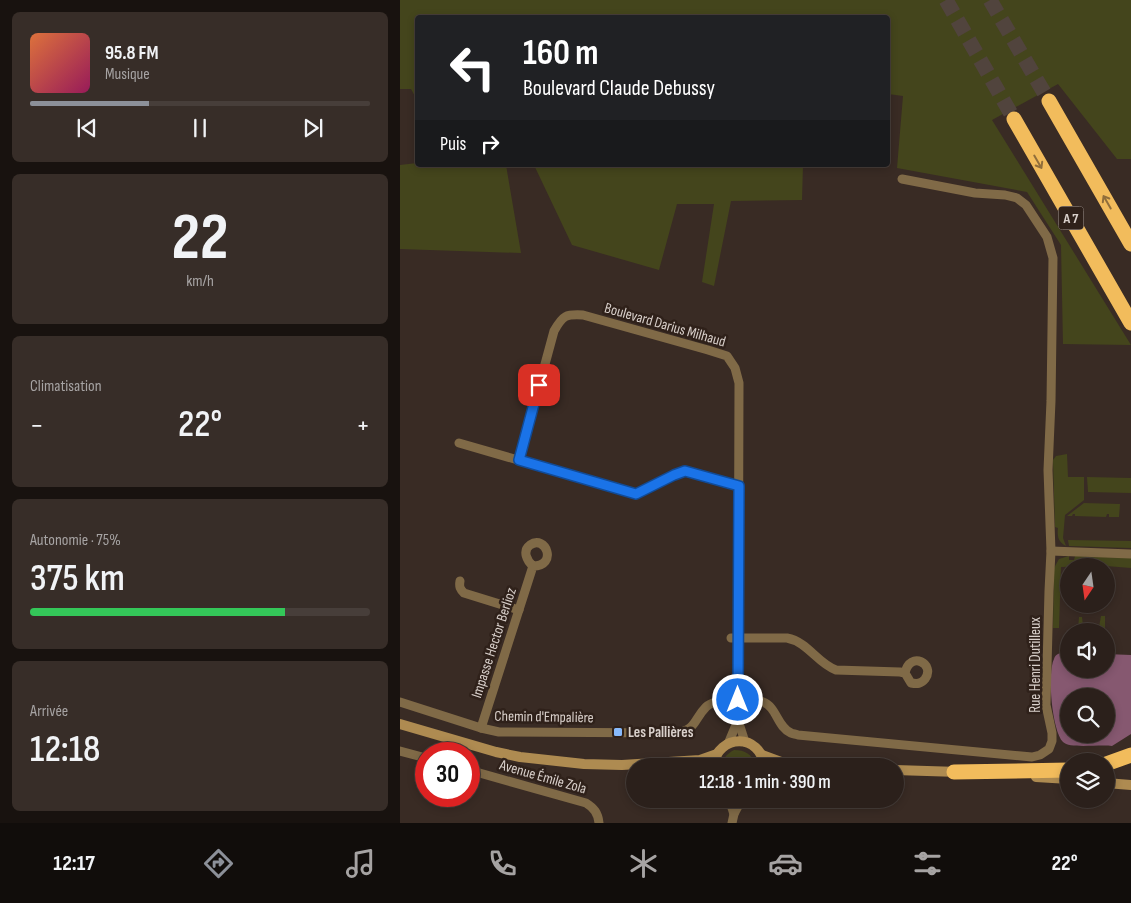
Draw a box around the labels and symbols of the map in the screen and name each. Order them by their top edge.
one-way arrow [1034,154,1044,168]
one-way arrow [1101,195,1111,210]
road number: A 7 [1058,207,1084,230]
street label: Boulevard Darius Milhaud [602,299,728,351]
pin [518,364,560,406]
north arrow [1060,558,1115,612]
street label: Impasse Hector Berlioz [467,585,521,701]
street label: Rue Henri Dutilleux [1026,617,1045,713]
position arrow [711,673,763,725]
street label: Chemin d'Empalière [494,707,594,727]
place label: Les Pallières [628,723,694,742]
marker: Les Pallières [612,726,624,738]
speed limit sign: 30 [415,742,480,807]
street label: Avenue Émile Zola [496,755,589,799]

